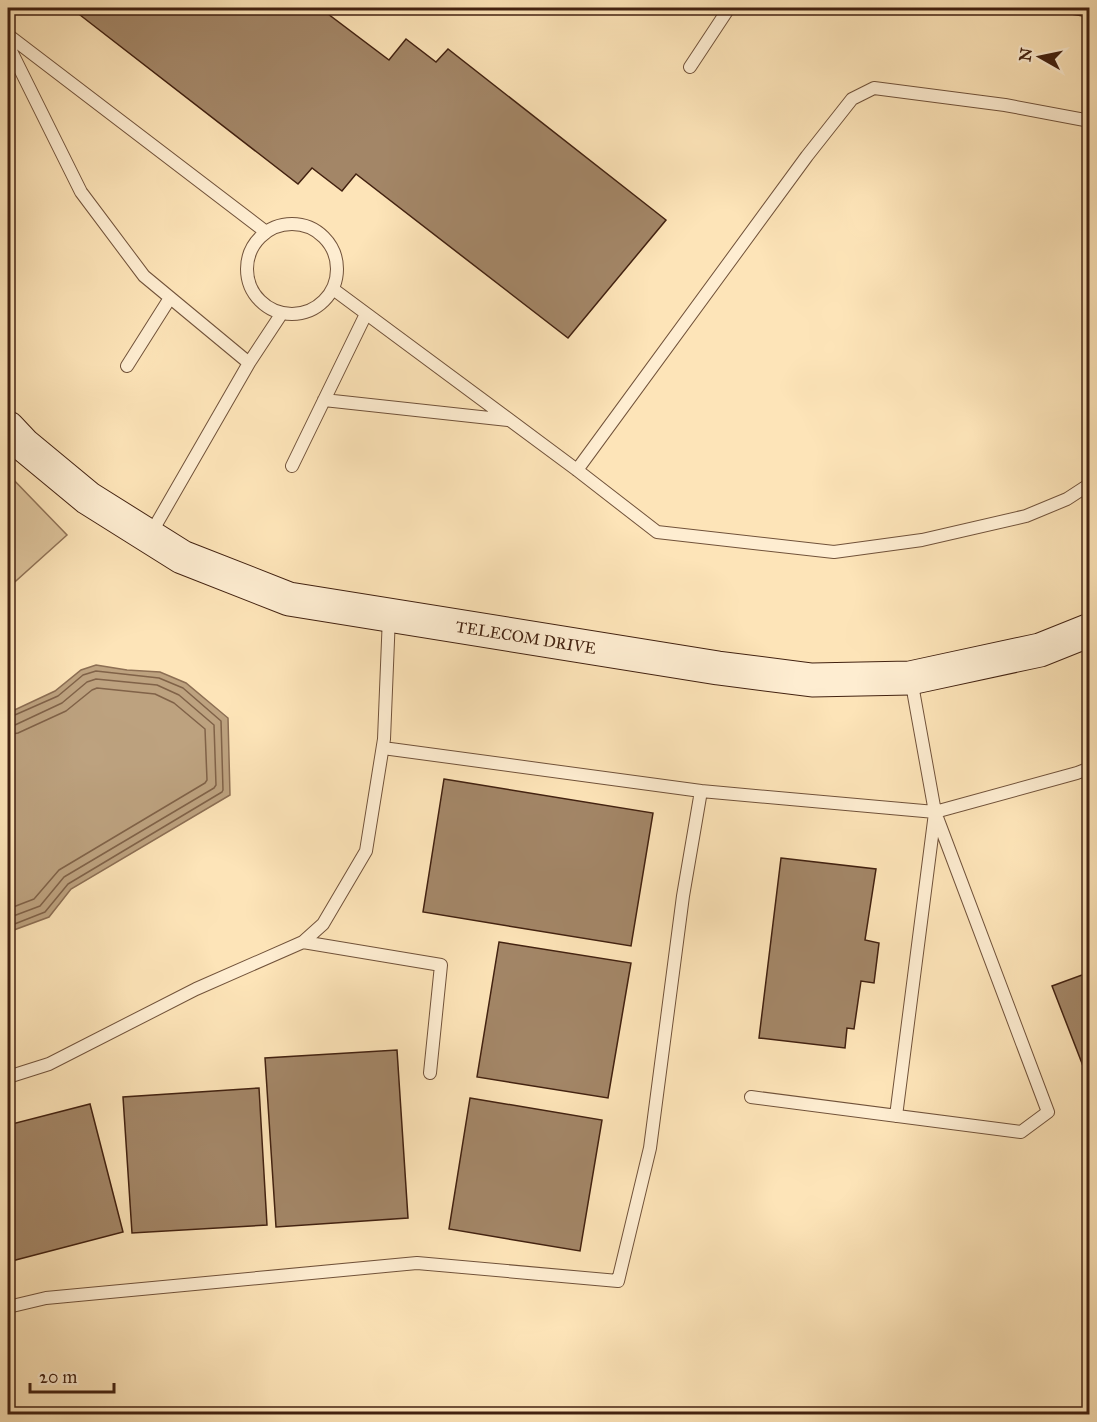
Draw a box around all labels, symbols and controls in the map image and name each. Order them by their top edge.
north arrow [1010,27,1070,87]
text: N [1015,46,1036,63]
street label: TELECOM DRIVE [454,617,597,658]
scale bar [30,1356,114,1394]
text: 20 m [39,1366,77,1388]

